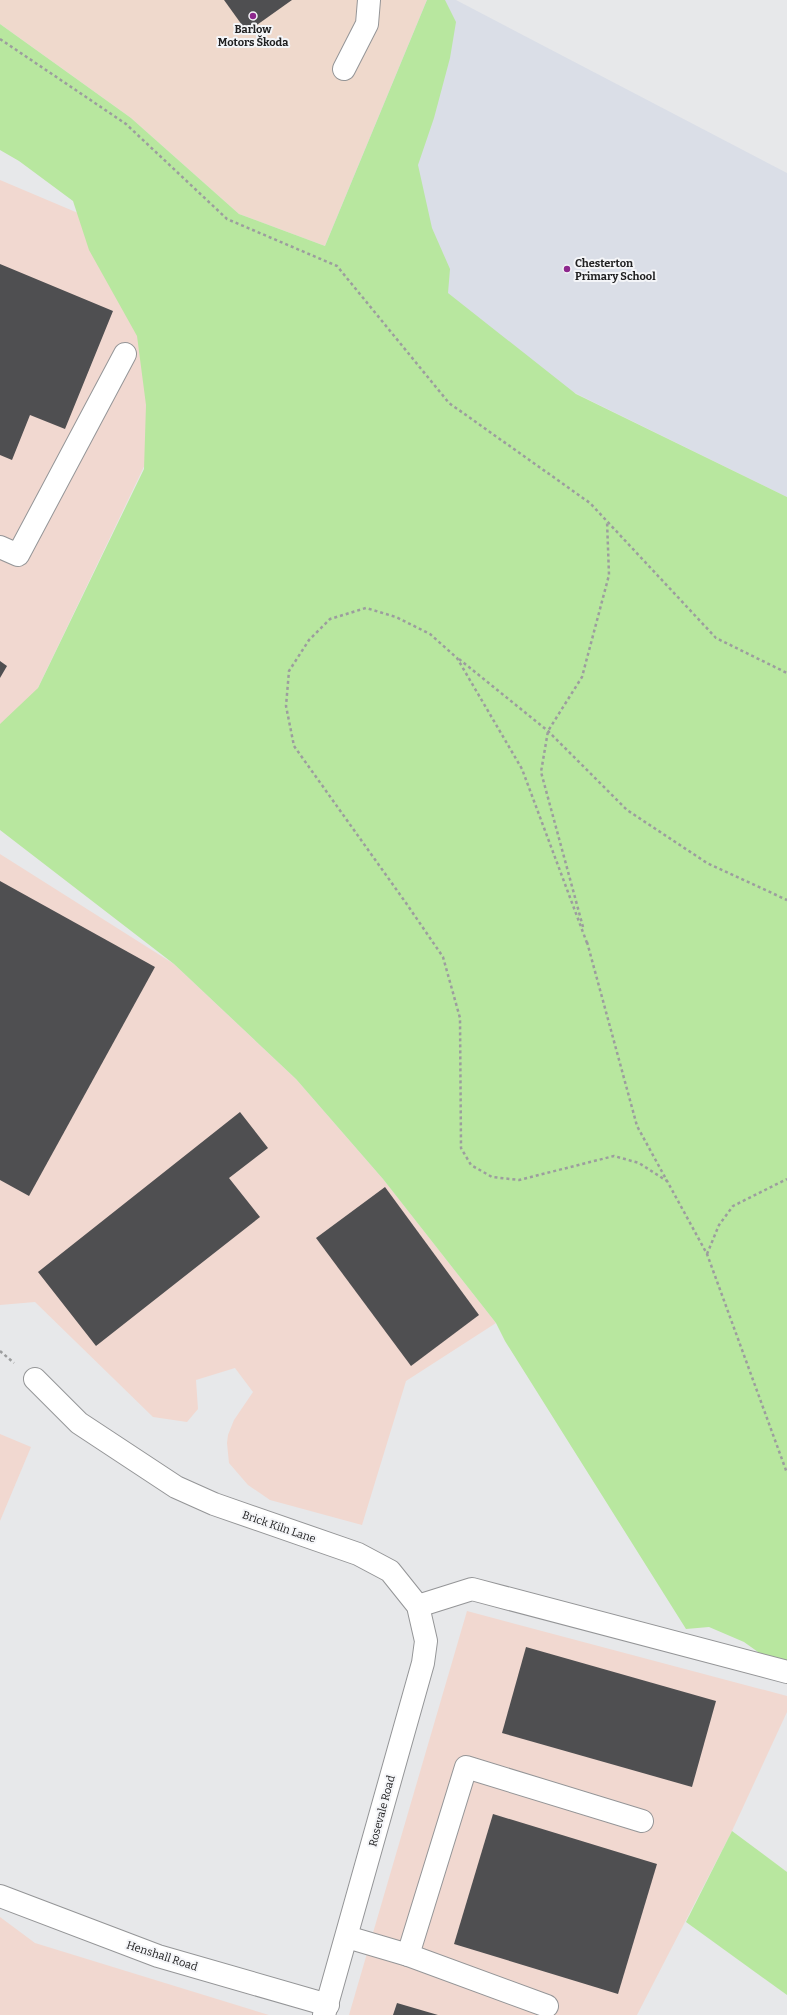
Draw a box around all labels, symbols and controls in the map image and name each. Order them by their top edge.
marker: Barlow Motors Škoda [248,11,258,21]
place label: Barlow Motors Škoda [218,23,289,49]
place label: Chesterton Primary School [575,257,656,283]
marker: Chesterton Primary School [562,264,572,274]
street label: Brick Kiln Lane [241,1508,317,1546]
street label: Rosevale Road [366,1773,398,1848]
street label: Henshall Road [125,1938,200,1974]

